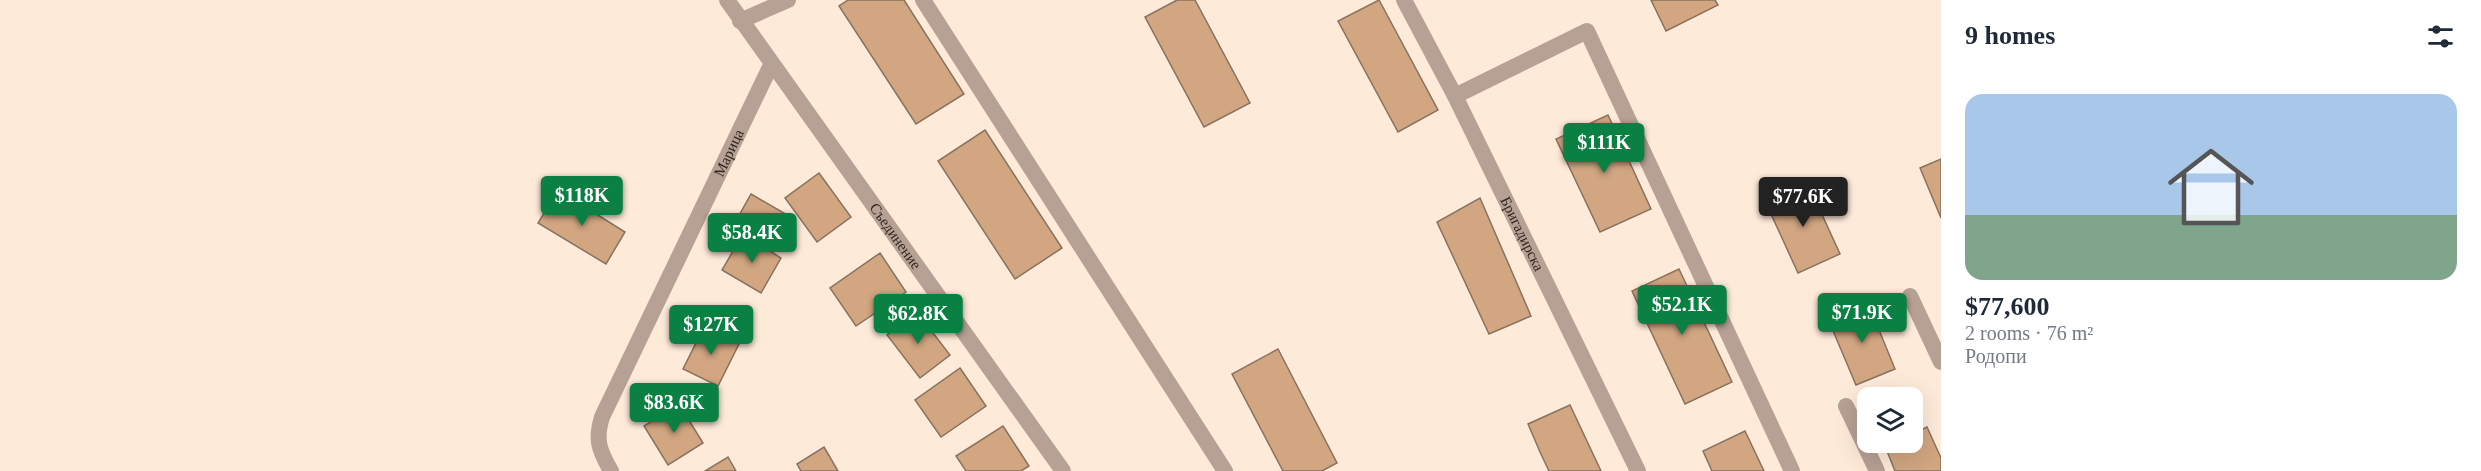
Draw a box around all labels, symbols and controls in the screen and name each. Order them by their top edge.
icon: filters [2424,20,2457,53]
text: 9 homes [1965,21,2055,50]
pin: $111K [1562,123,1646,174]
street label: Марица [711,126,747,179]
text: $111K [1577,131,1631,153]
icon: home [2157,133,2265,241]
pin: $118K [540,176,624,227]
pin: $77.6K [1754,177,1852,228]
text: $118K [555,184,609,206]
text: $77.6K [1773,185,1833,207]
street label: Бригадирска [1497,194,1547,274]
street label: Съединение [866,200,925,272]
pin: $58.4K [703,213,801,264]
text: $58.4K [722,221,782,243]
pin: $52.1K [1633,285,1731,336]
text: $77,600 [1965,292,2050,321]
text: $52.1K [1652,293,1712,315]
pin: $71.9K [1813,293,1911,344]
pin: $62.8K [869,294,967,345]
text: $71.9K [1832,301,1892,323]
text: $62.8K [888,302,948,324]
pin: $127K [669,305,753,356]
text: $127K [683,313,739,335]
text: 2 rooms · 76 m² [1965,322,2093,344]
text: Родопи [1965,345,2027,367]
pin: $83.6K [625,383,723,434]
map controls [1857,387,1923,453]
button: layers [1857,387,1923,453]
text: $83.6K [644,391,704,413]

